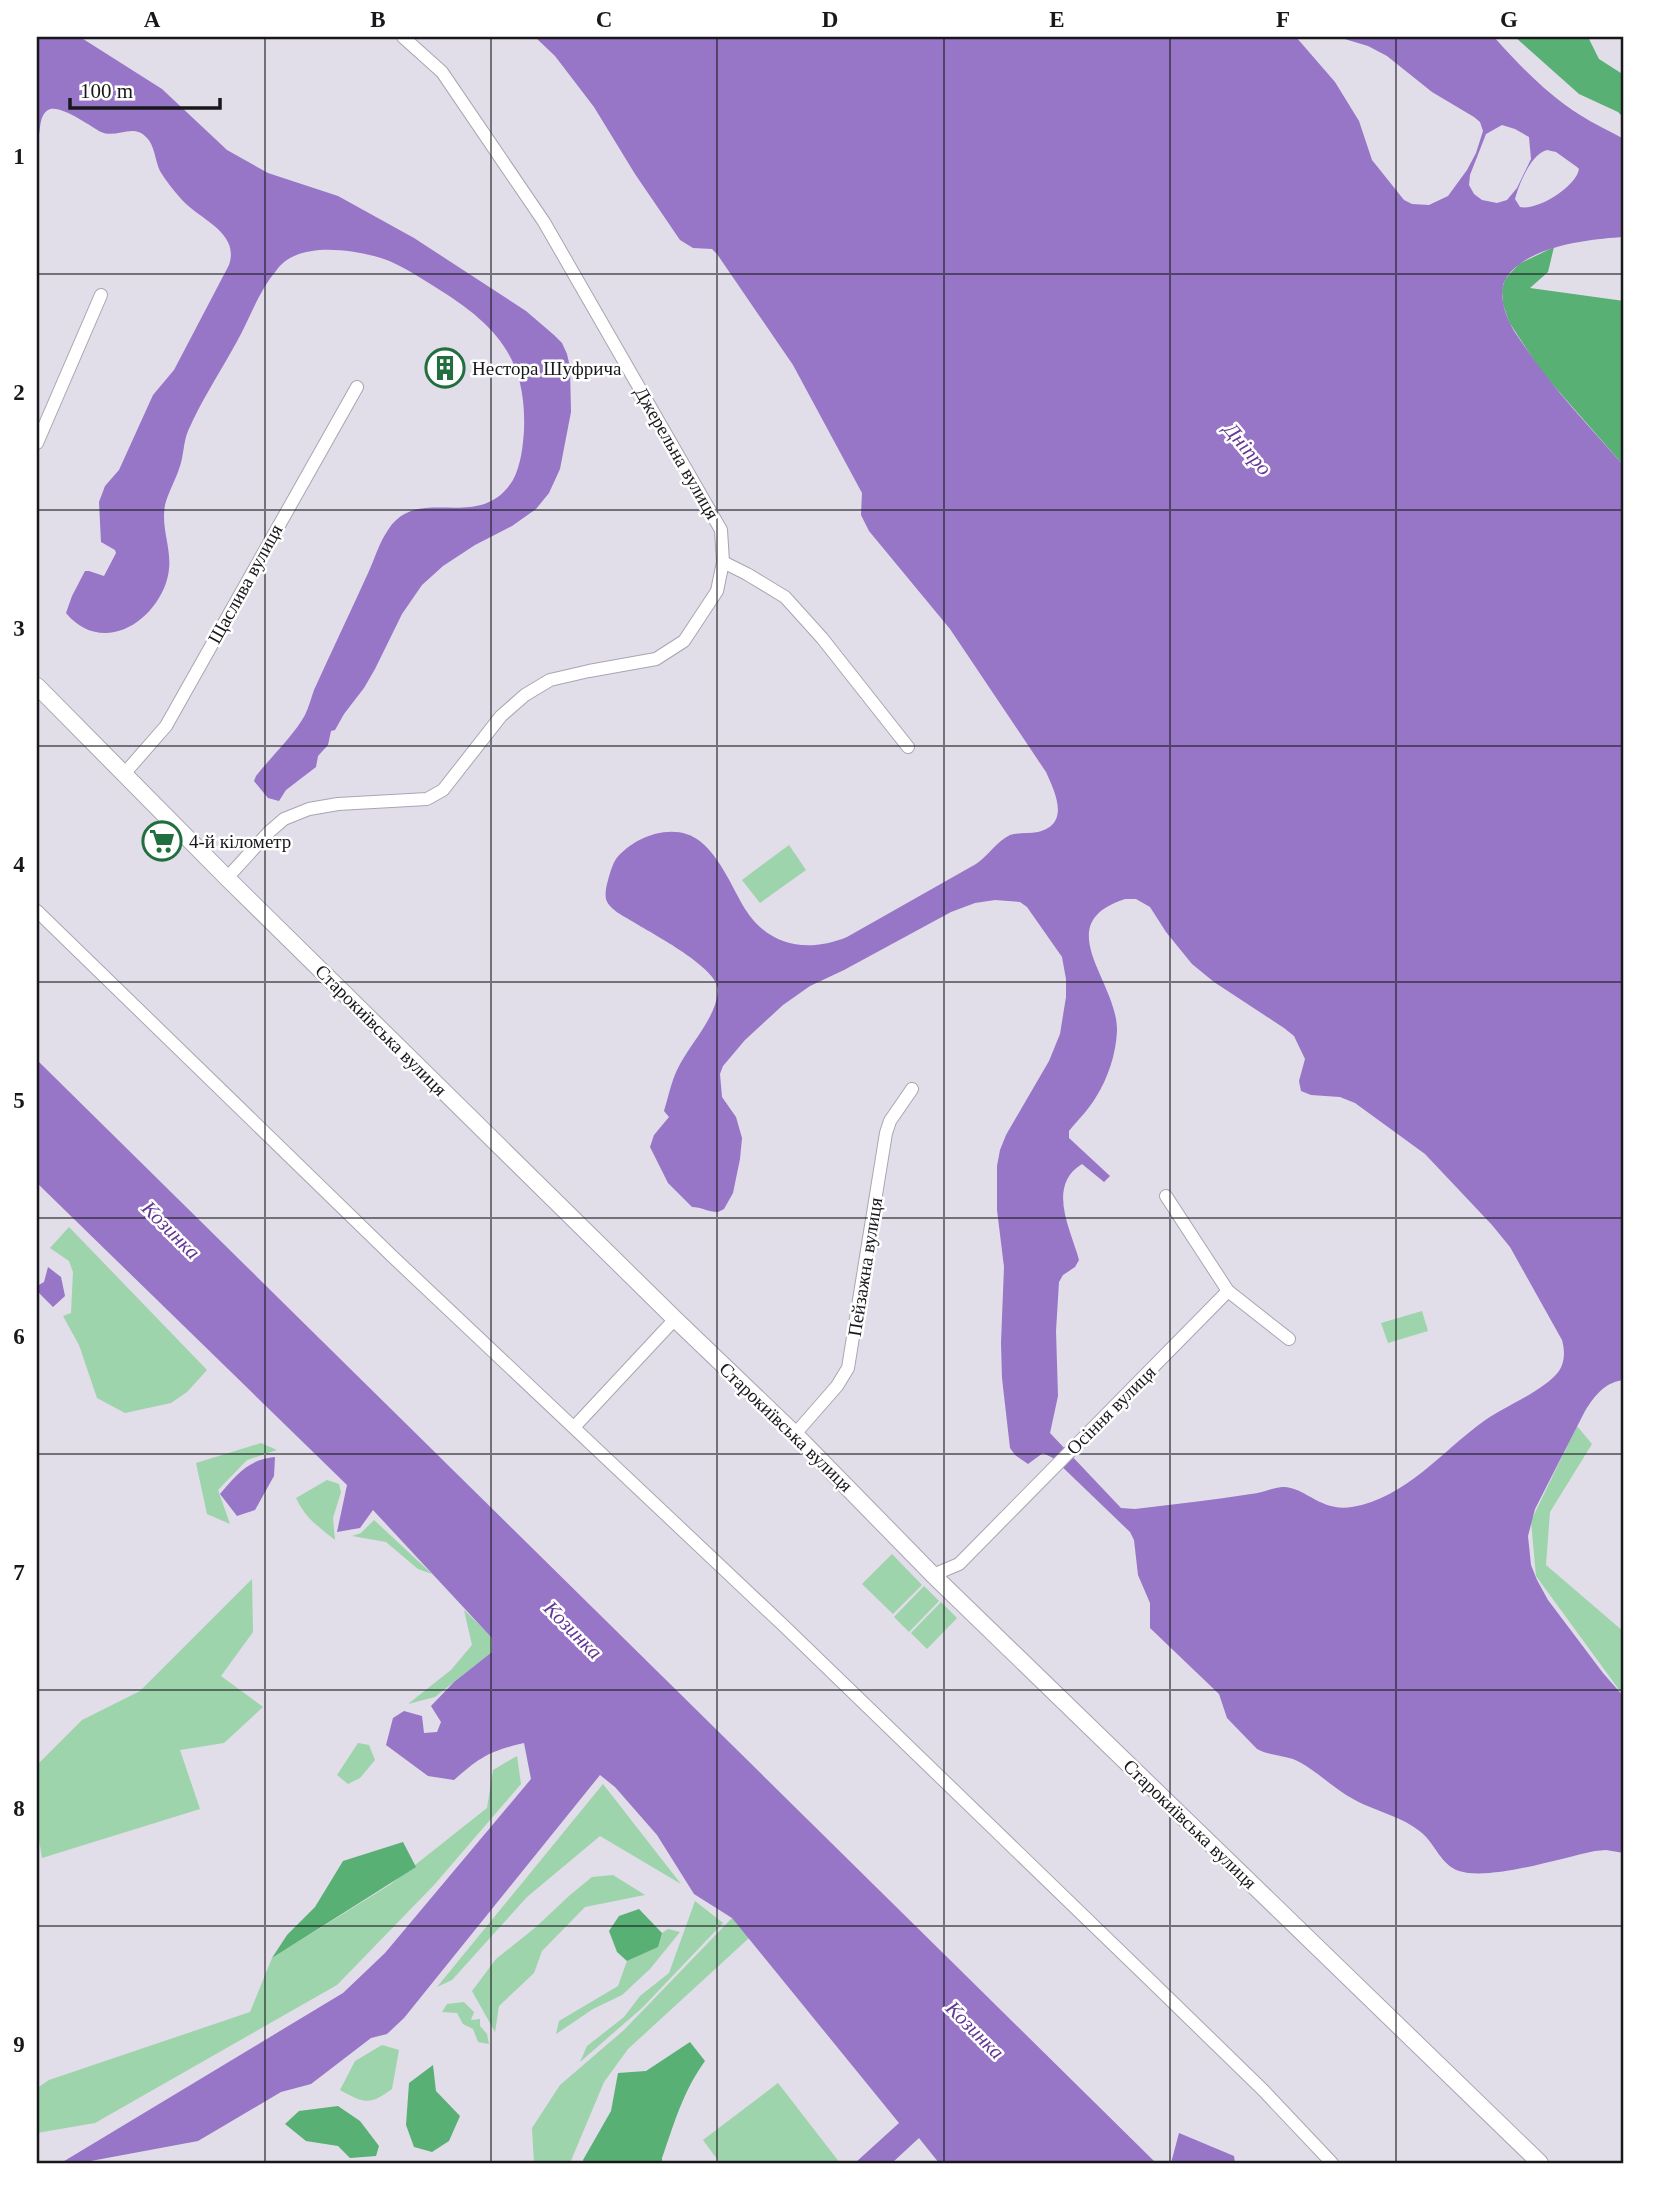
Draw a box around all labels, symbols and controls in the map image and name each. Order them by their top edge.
text: A [144,7,161,32]
text: B [370,7,386,32]
text: C [596,7,612,32]
text: D [822,7,838,32]
text: E [1049,7,1065,32]
text: F [1276,7,1290,32]
text: G [1500,7,1518,32]
scale bar [70,66,220,110]
text: 100 m [80,79,133,103]
text: 1 [13,144,25,169]
building icon: Нестора Шуфрича [424,347,466,389]
place label: Нестора Шуфрича [472,358,622,379]
text: 2 [13,380,25,405]
street label: Джерельна вулиця [631,383,724,523]
water label: Дніпро [1218,416,1277,480]
street label: Щаслива вулиця [204,520,287,647]
text: 3 [13,616,25,641]
supermarket icon: 4-й кілометр [141,820,183,862]
place label: 4-й кілометр [189,831,291,852]
text: 4 [13,852,25,877]
street label: Старокиївська вулиця [311,960,451,1100]
text: 5 [13,1088,25,1113]
water label: Козинка [136,1195,205,1264]
street label: Пейзажна вулиця [844,1196,886,1338]
text: 6 [13,1324,25,1349]
street label: Старокиївська вулиця [715,1358,857,1496]
street label: Осіння вулиця [1062,1361,1160,1459]
text: 7 [13,1560,25,1585]
water label: Козинка [538,1595,607,1664]
street label: Старокиївська вулиця [1119,1755,1261,1893]
text: 8 [13,1796,25,1821]
water label: Козинка [940,1995,1009,2064]
text: 9 [13,2032,25,2057]

